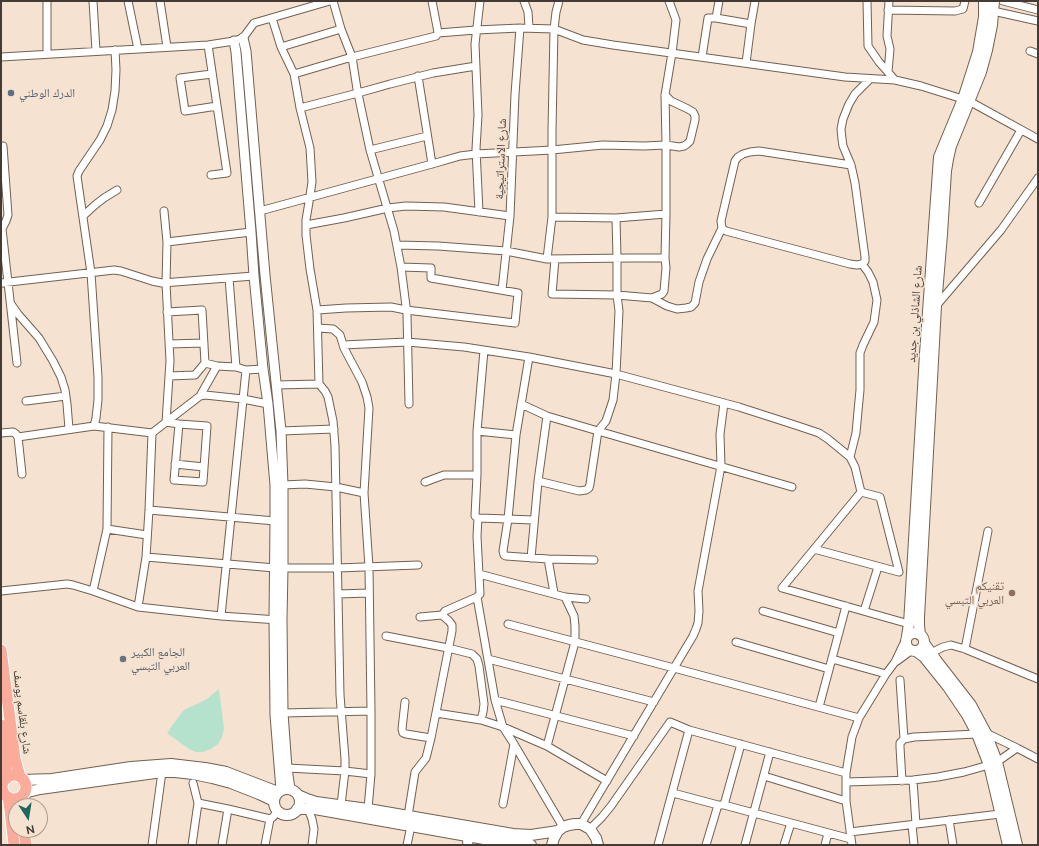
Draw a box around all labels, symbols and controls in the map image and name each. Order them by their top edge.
place label: الدرك الوطني [19,86,75,100]
marker: الدرك الوطني [6,88,16,98]
street label: شارع الاستراتيجية [492,118,510,200]
street label: شارع الشاذلي بن جديد [904,265,926,363]
place label: تقنيكم العربي التبسي [945,579,1004,607]
marker: تقنيكم العربي التبسي [1007,588,1017,598]
place label: الجامع الكبير العربي التبسي [131,645,190,673]
marker: الجامع الكبير العربي التبسي [118,654,128,664]
street label: شارع بلقاسم يوسف [10,669,34,755]
north arrow [8,798,48,838]
text: N [25,822,36,836]

